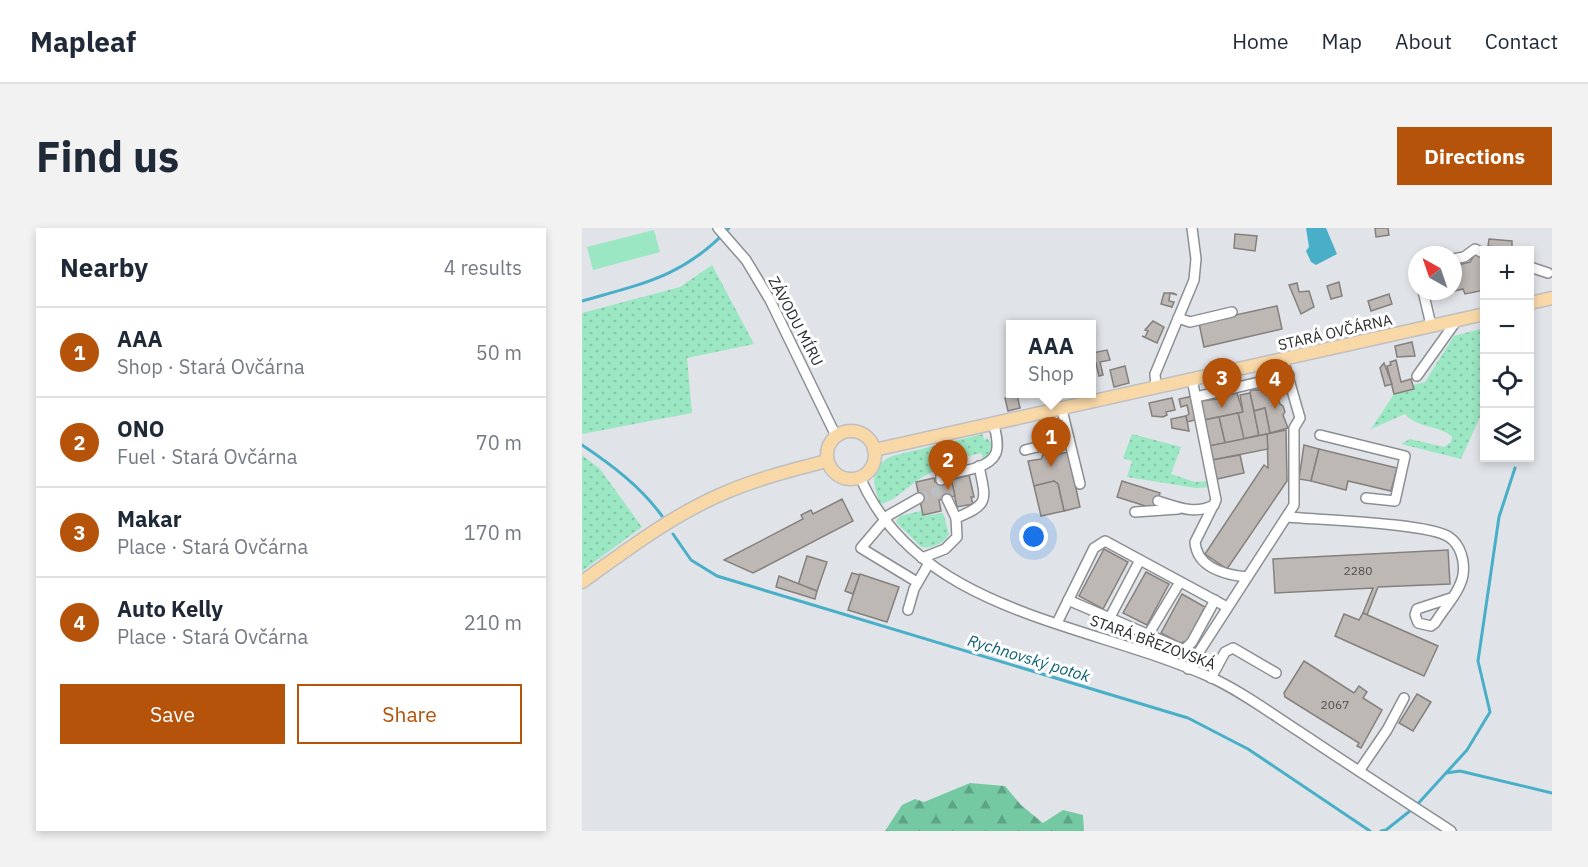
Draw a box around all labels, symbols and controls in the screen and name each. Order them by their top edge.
text: Mapleaf [30,23,136,60]
text: Home [1232,27,1289,55]
text: Map [1322,27,1362,55]
text: About [1395,27,1452,55]
text: Contact [1485,27,1558,55]
button: Directions [1397,127,1552,185]
text: Find us [36,129,179,184]
north arrow [1408,246,1462,300]
map controls [1480,246,1534,462]
button: + [1480,246,1534,300]
text: Nearby [60,250,148,284]
text: 4 results [444,254,522,281]
street label: ZÁVODU MÍRU [764,273,828,369]
button: − [1480,300,1534,354]
street label: STARÁ OVČÁRNA [1276,310,1394,354]
popup [1006,320,1096,398]
text: AAA [117,324,163,353]
text: AAA [1028,331,1074,360]
text: 1 [74,339,86,366]
text: 50 m [476,339,522,366]
text: Shop · Stará Ovčárna [117,353,305,380]
button: locate [1480,354,1534,408]
pin: 3 [1202,358,1242,408]
text: Shop [1028,360,1074,387]
pin: 4 [1256,360,1294,409]
button: layers [1480,408,1534,462]
text: ONO [117,414,164,443]
pin: 1 [1032,418,1070,467]
text: 2 [74,429,86,456]
text: 70 m [476,429,522,456]
pin: 2 [928,440,968,490]
text: Fuel · Stará Ovčárna [117,443,297,470]
text: Makar [117,504,182,533]
text: 3 [74,519,86,546]
text: 170 m [464,519,522,546]
your location [1019,522,1048,551]
text: Place · Stará Ovčárna [117,533,308,560]
house number: 2280 [1344,563,1372,578]
text: Auto Kelly [117,594,223,623]
text: 4 [74,609,86,636]
text: 210 m [464,609,522,636]
street label: STARÁ BŘEZOVSKÁ [1088,610,1219,674]
text: Place · Stará Ovčárna [117,623,308,650]
water label: Rychnovský potok [965,630,1093,686]
button: Save [60,684,285,744]
button: Share [297,684,522,744]
house number: 2067 [1321,697,1349,712]

